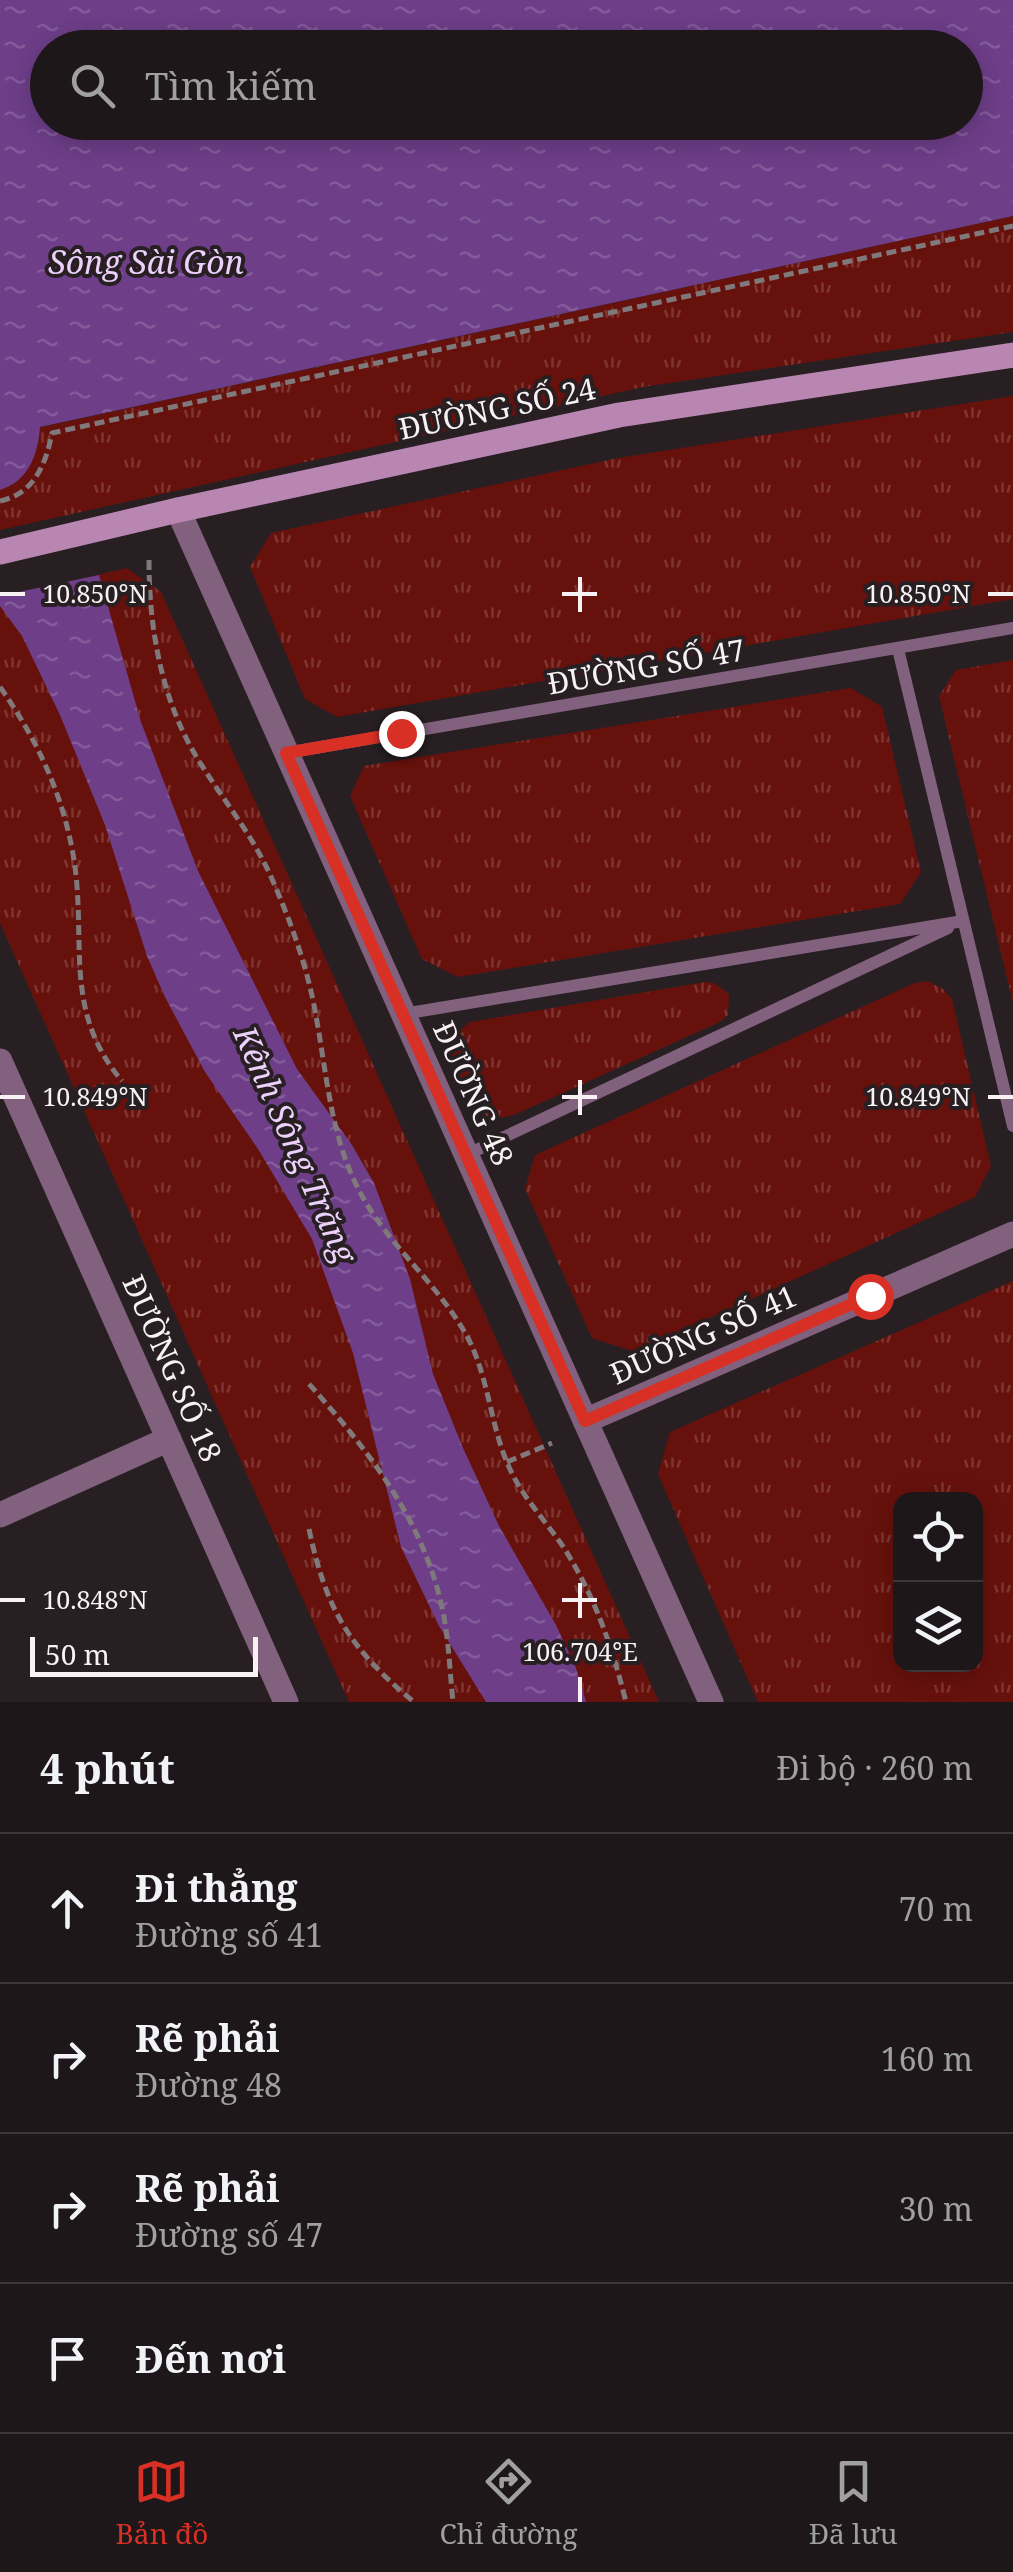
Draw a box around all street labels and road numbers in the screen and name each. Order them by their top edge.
street label: ĐƯỜNG SỐ 24 [395,367,599,449]
street label: ĐƯỜNG SỐ 47 [544,628,748,704]
street label: ĐƯỜNG 48 [424,1015,524,1171]
street label: ĐƯỜNG SỐ 18 [114,1268,232,1468]
street label: ĐƯỜNG SỐ 41 [603,1275,803,1393]

